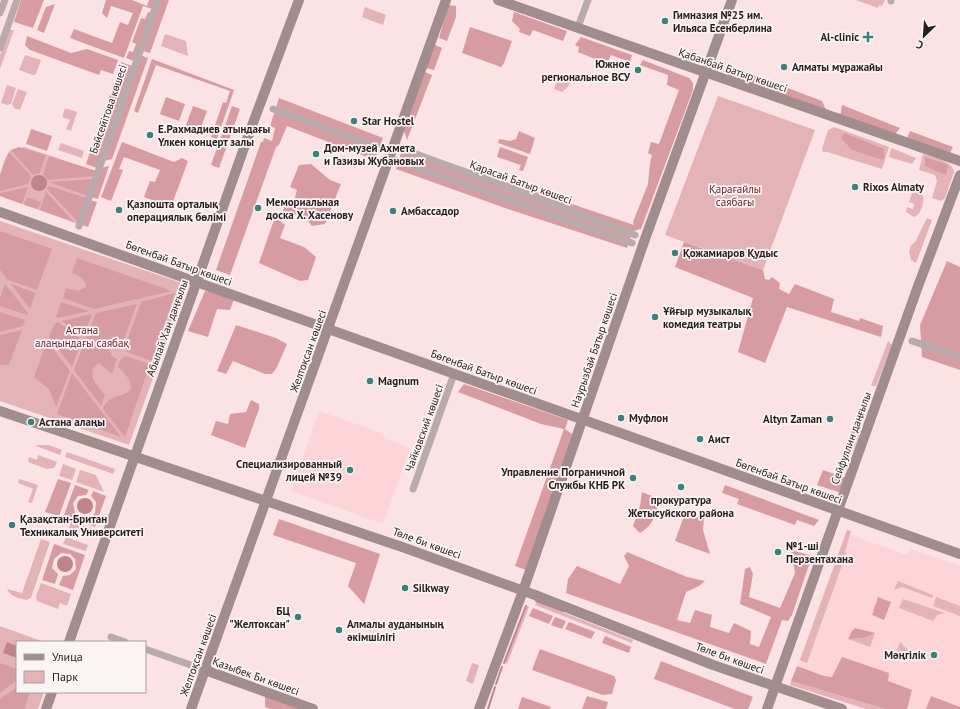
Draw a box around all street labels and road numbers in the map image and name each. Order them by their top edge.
street label: Қабанбай Батыр көшесі [677,45,789,95]
street label: Бәйсейітова көшесі [86,63,130,155]
street label: Қарасай Батыр көшесі [468,157,574,207]
street label: Бөгенбай Батыр көшесі [124,237,234,289]
street label: Абылай Хан даңғылы [143,278,191,378]
street label: Наурызбай Батыр көшесі [568,291,620,409]
street label: Желтоқсан көшесі [286,308,329,395]
street label: Бөгенбай Батыр көшесі [429,346,539,398]
street label: Чайковский көшесі [402,382,446,474]
street label: Сейфуллин даңғылы [828,390,874,486]
street label: Бөгенбай Батыр көшесі [734,455,844,507]
street label: Төле би көшесі [391,524,463,562]
street label: Желтоқсан көшесі [176,612,219,699]
street label: Төле би көшесі [694,639,766,677]
street label: Қазыбек Би көшесі [211,654,301,698]

